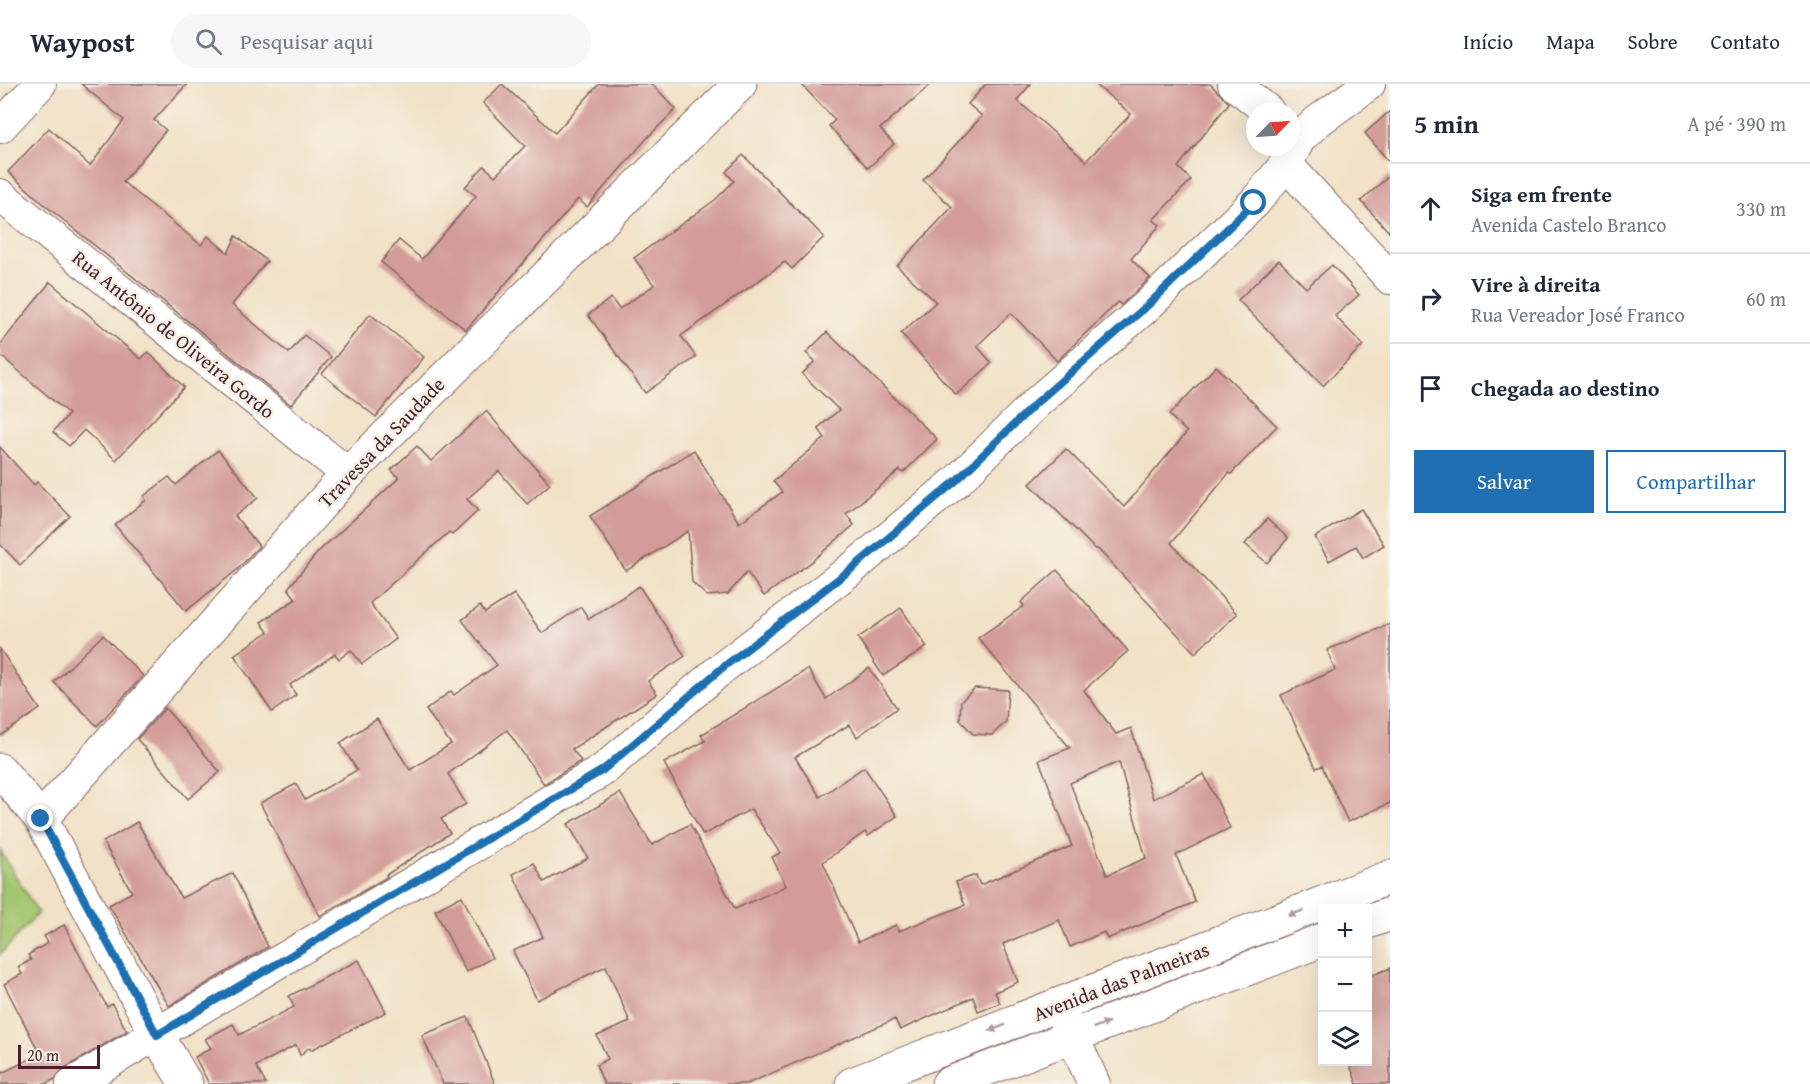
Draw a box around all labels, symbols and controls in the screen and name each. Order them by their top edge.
search box [171,14,591,68]
text: Waypost [30,21,135,62]
icon: search [192,25,225,58]
text: Pesquisar aqui [240,25,374,57]
text: Início [1463,26,1513,57]
text: Mapa [1546,26,1595,57]
text: Sobre [1628,26,1678,57]
text: Contato [1711,26,1780,57]
north arrow [1246,102,1300,156]
text: 5 min [1414,104,1479,143]
text: A pé · 390 m [1688,109,1786,138]
text: Siga em frente [1471,178,1612,210]
route start [1240,189,1266,215]
icon: ahead [1414,192,1447,225]
text: 330 m [1736,194,1786,223]
text: Avenida Castelo Branco [1471,210,1666,239]
street label: Rua Antônio de Oliveira Gordo [66,243,282,425]
text: Vire à direita [1471,268,1601,300]
icon: right [1414,282,1447,315]
text: 60 m [1746,284,1786,313]
text: Rua Vereador José Franco [1471,300,1685,329]
street label: Travessa da Saudade [311,370,451,514]
icon: arrive [1414,372,1447,405]
text: Chegada ao destino [1471,372,1659,404]
button: Salvar [1414,450,1594,513]
button: Compartilhar [1606,450,1786,513]
route end [27,805,53,831]
map controls [1318,904,1372,1066]
button: + [1318,904,1372,958]
one-way arrow [1287,909,1305,918]
street label: Avenida das Palmeiras [1029,934,1213,1028]
button: − [1318,958,1372,1012]
button: layers [1318,1012,1372,1066]
one-way arrow [1092,1020,1110,1030]
one-way arrow [987,1024,1005,1034]
scale bar [18,1042,100,1070]
text: 20 m [27,1043,59,1067]

